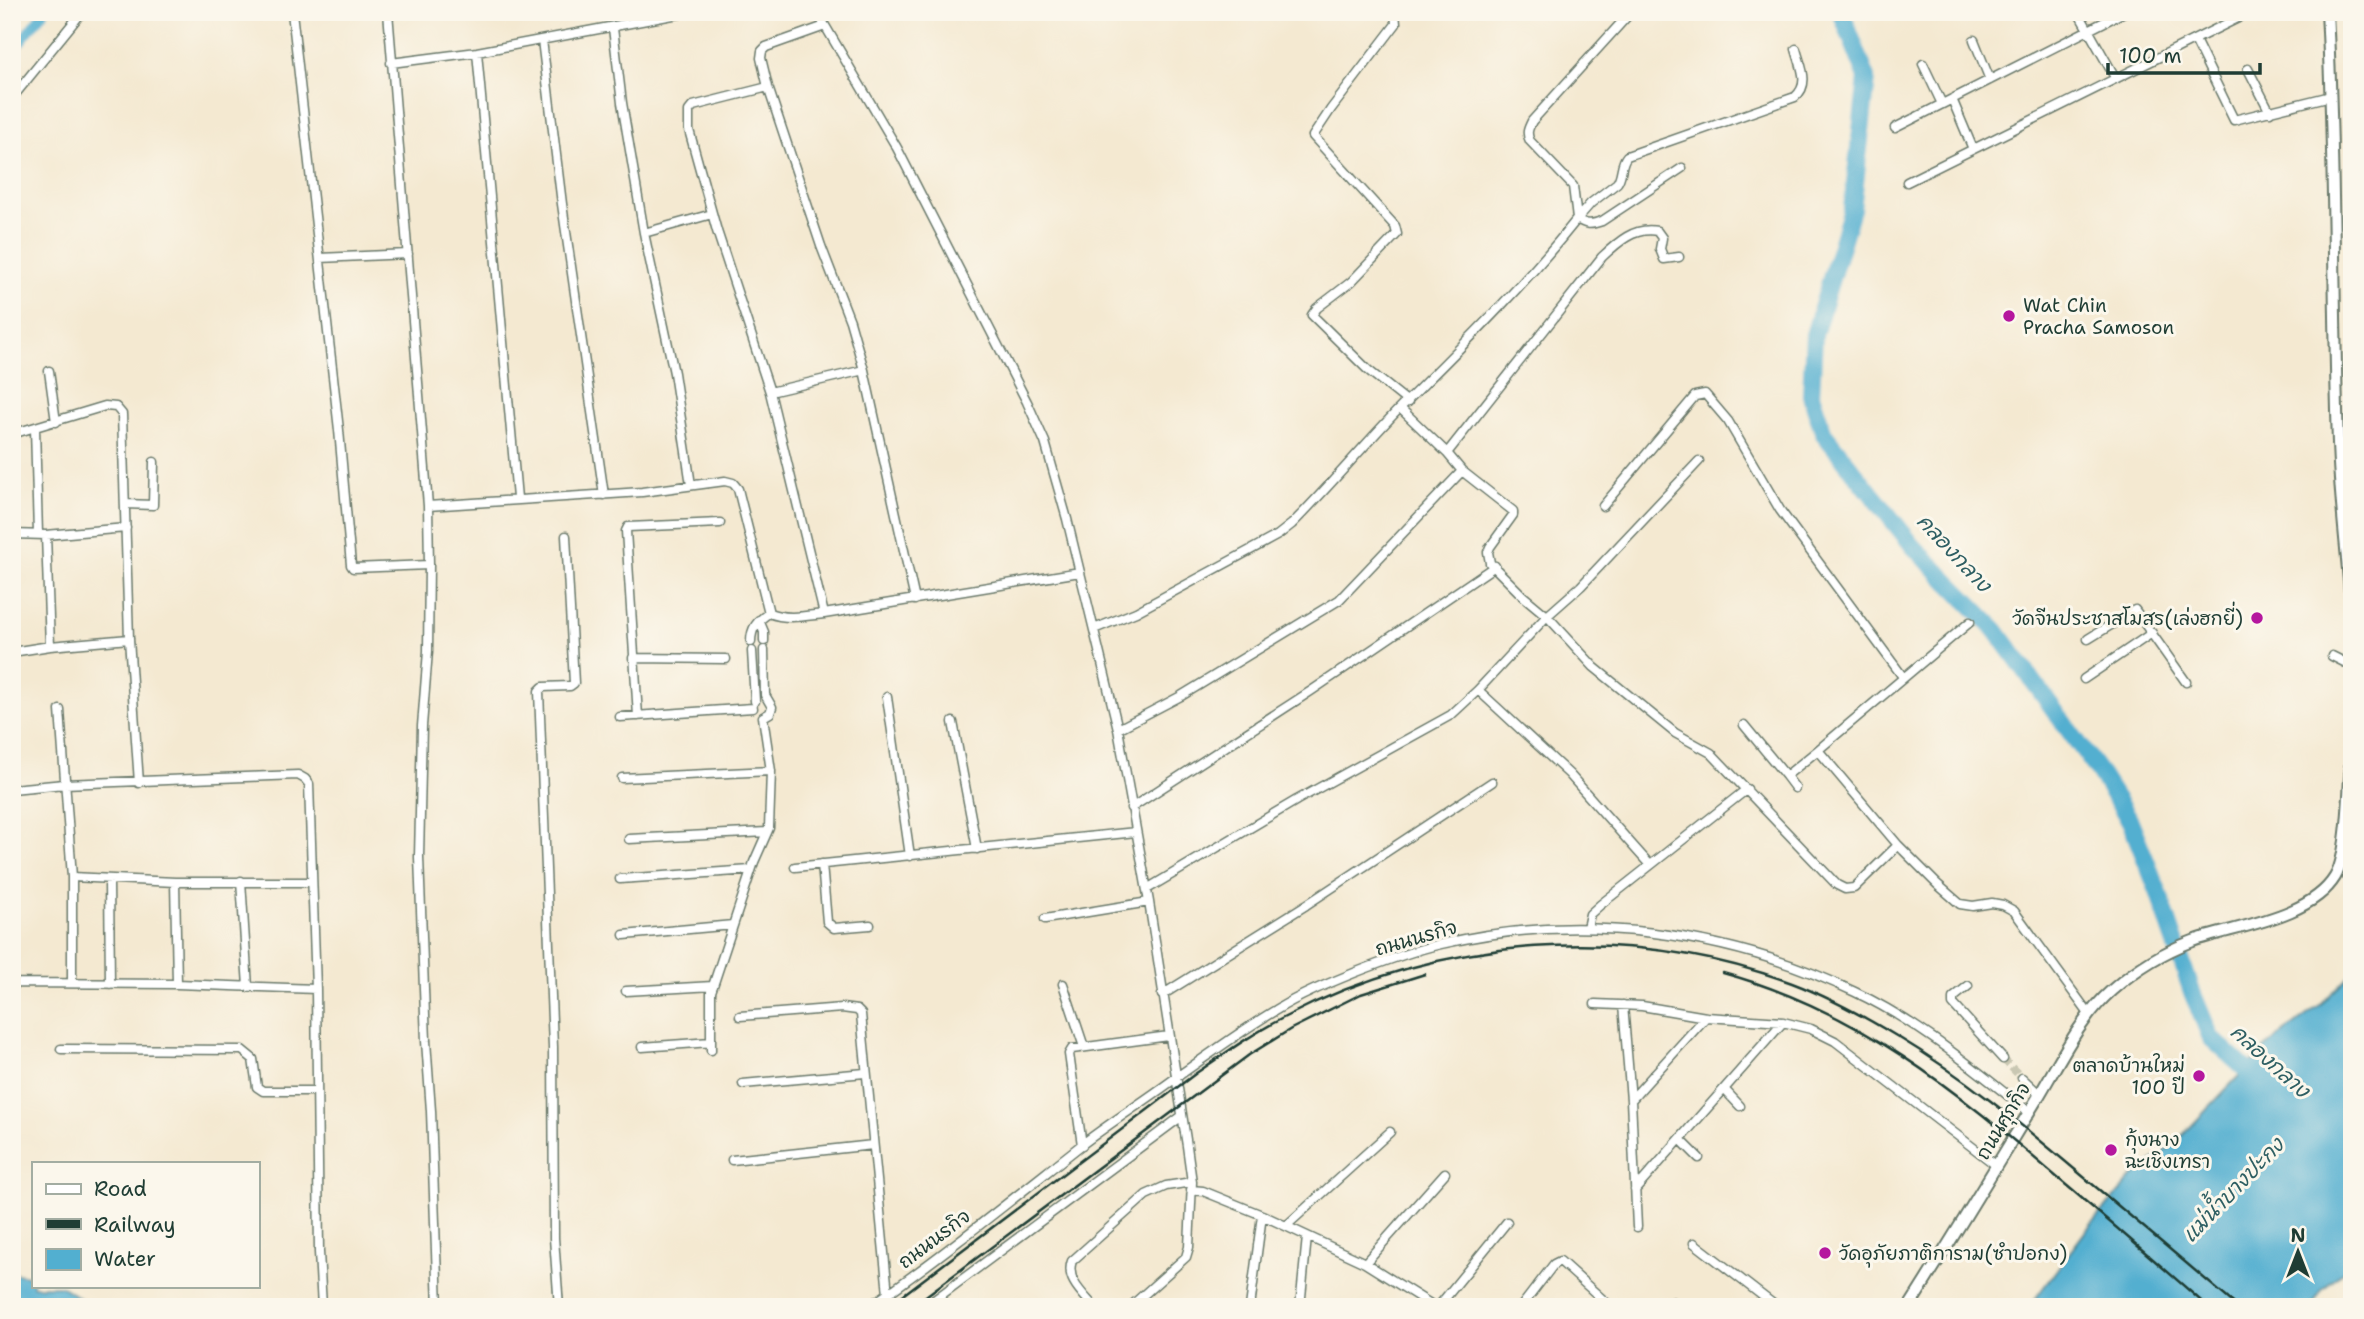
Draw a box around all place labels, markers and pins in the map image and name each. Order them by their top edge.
place label: Wat Chin Pracha Samoson [2023,293,2174,340]
marker: Wat Chin Pracha Samoson [2001,308,2017,324]
place label: วัดจีนประชาสโมสร(เล่งฮกยี่) [2012,601,2243,631]
marker: วัดจีนประชาสโมสร(เล่งฮกยี่) [2249,610,2265,626]
place label: ตลาดบ้านใหม่ 100 ปี [2072,1053,2185,1100]
marker: ตลาดบ้านใหม่ 100 ปี [2191,1068,2207,1084]
place label: กุ้งนาง ฉะเชิงเทรา [2125,1127,2210,1174]
marker: กุ้งนาง ฉะเชิงเทรา [2103,1142,2119,1158]
place label: วัดอุภัยภาติการาม(ซำปอกง) [1839,1241,2067,1268]
marker: วัดอุภัยภาติการาม(ซำปอกง) [1817,1245,1833,1261]

